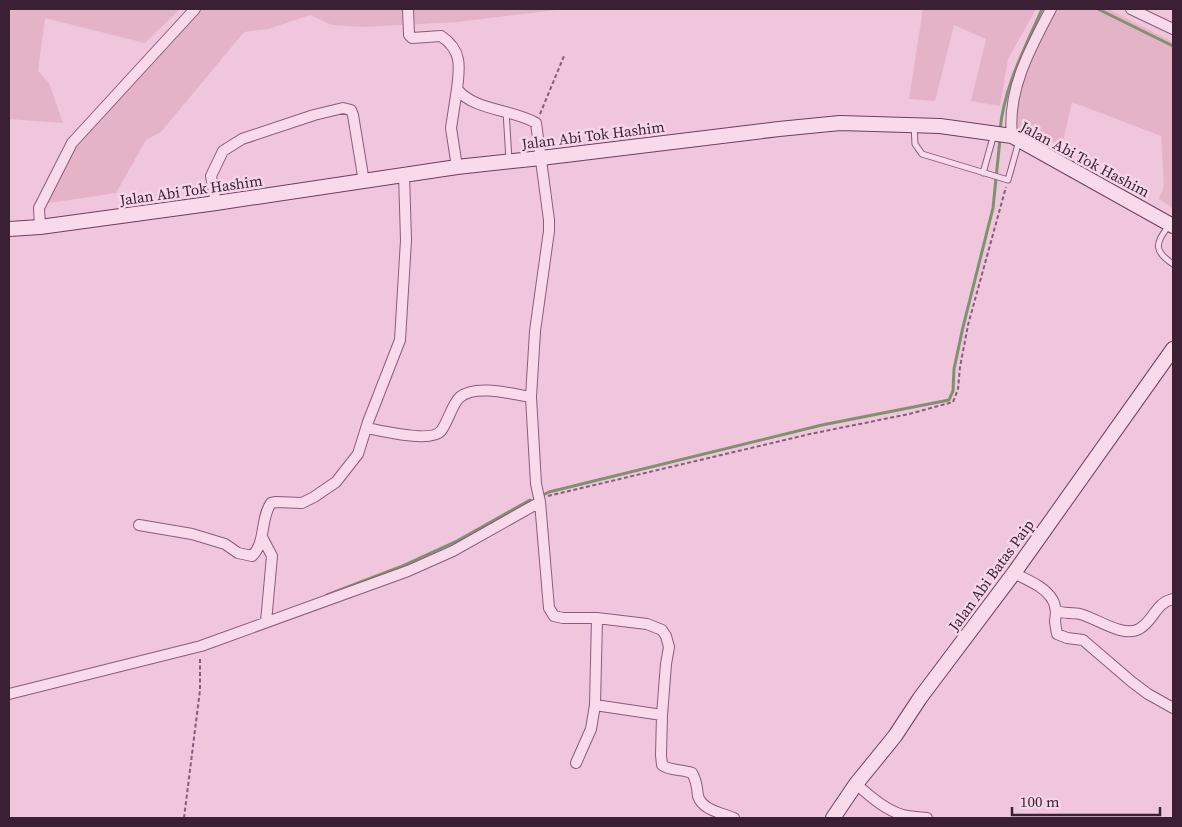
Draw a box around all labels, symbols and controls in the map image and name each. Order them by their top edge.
street label: Jalan Abi Tok Hashim [1016,115,1154,202]
street label: Jalan Abi Tok Hashim [519,116,666,154]
street label: Jalan Abi Tok Hashim [117,170,264,211]
street label: Jalan Abi Batas Paip [943,515,1039,636]
scale bar [1012,784,1160,816]
text: 100 m [1020,791,1060,812]

